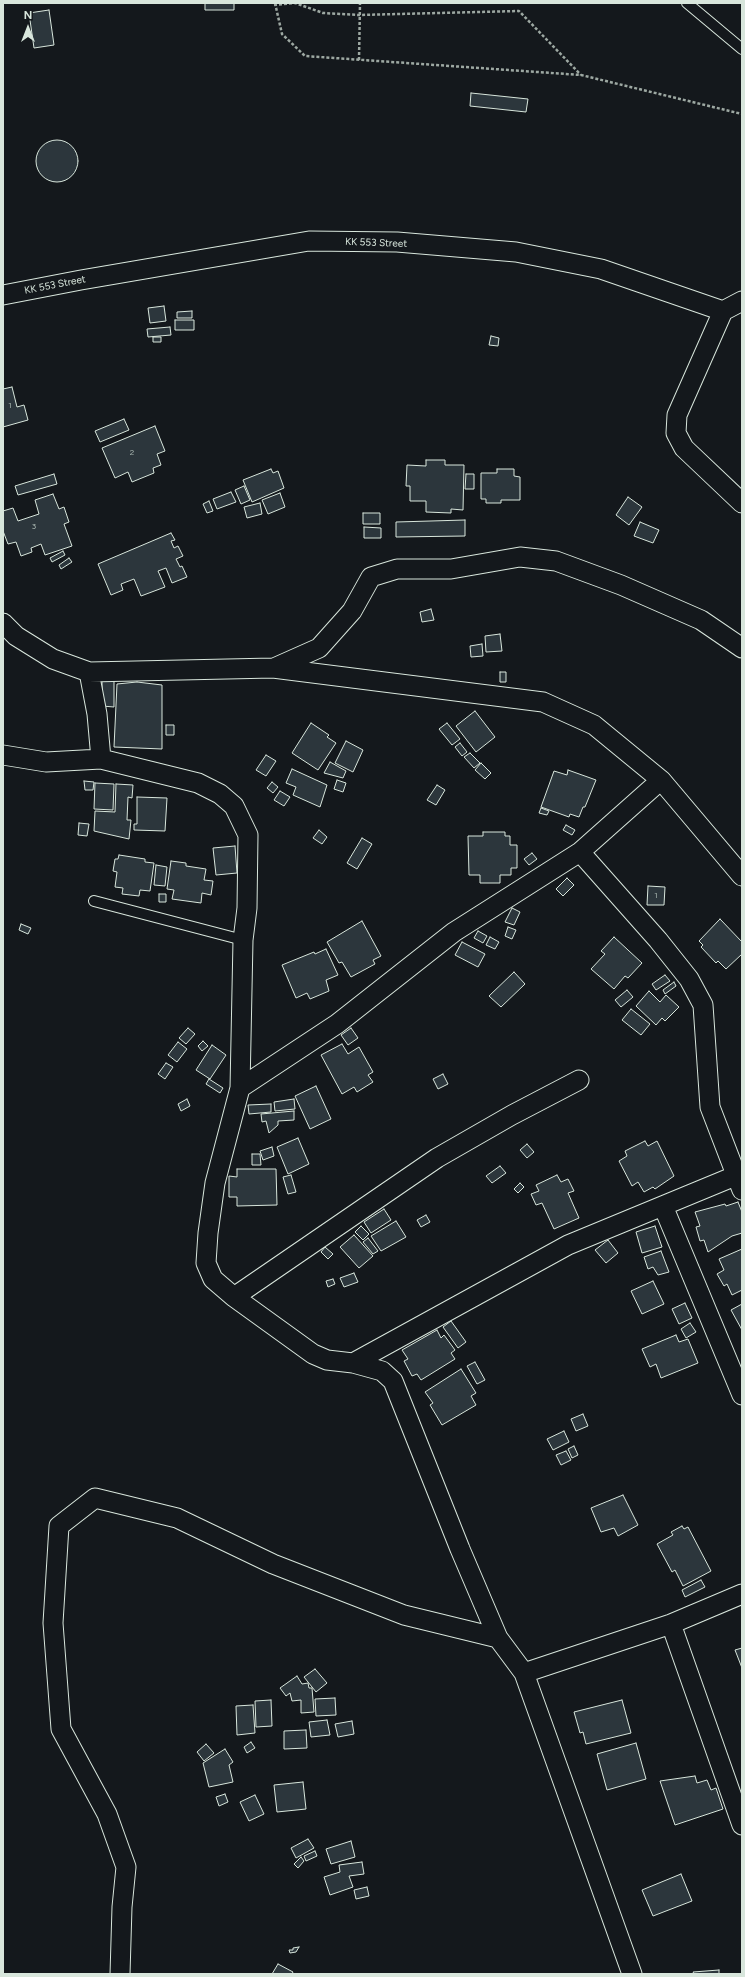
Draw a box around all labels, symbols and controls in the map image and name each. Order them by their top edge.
north arrow [8,8,48,48]
text: N [24,9,32,22]
street label: KK 553 Street [345,236,407,250]
street label: KK 553 Street [23,273,87,297]
house number: 1 [8,401,12,411]
house number: 2 [130,448,134,458]
house number: 3 [32,522,36,532]
house number: 1 [654,891,658,901]

